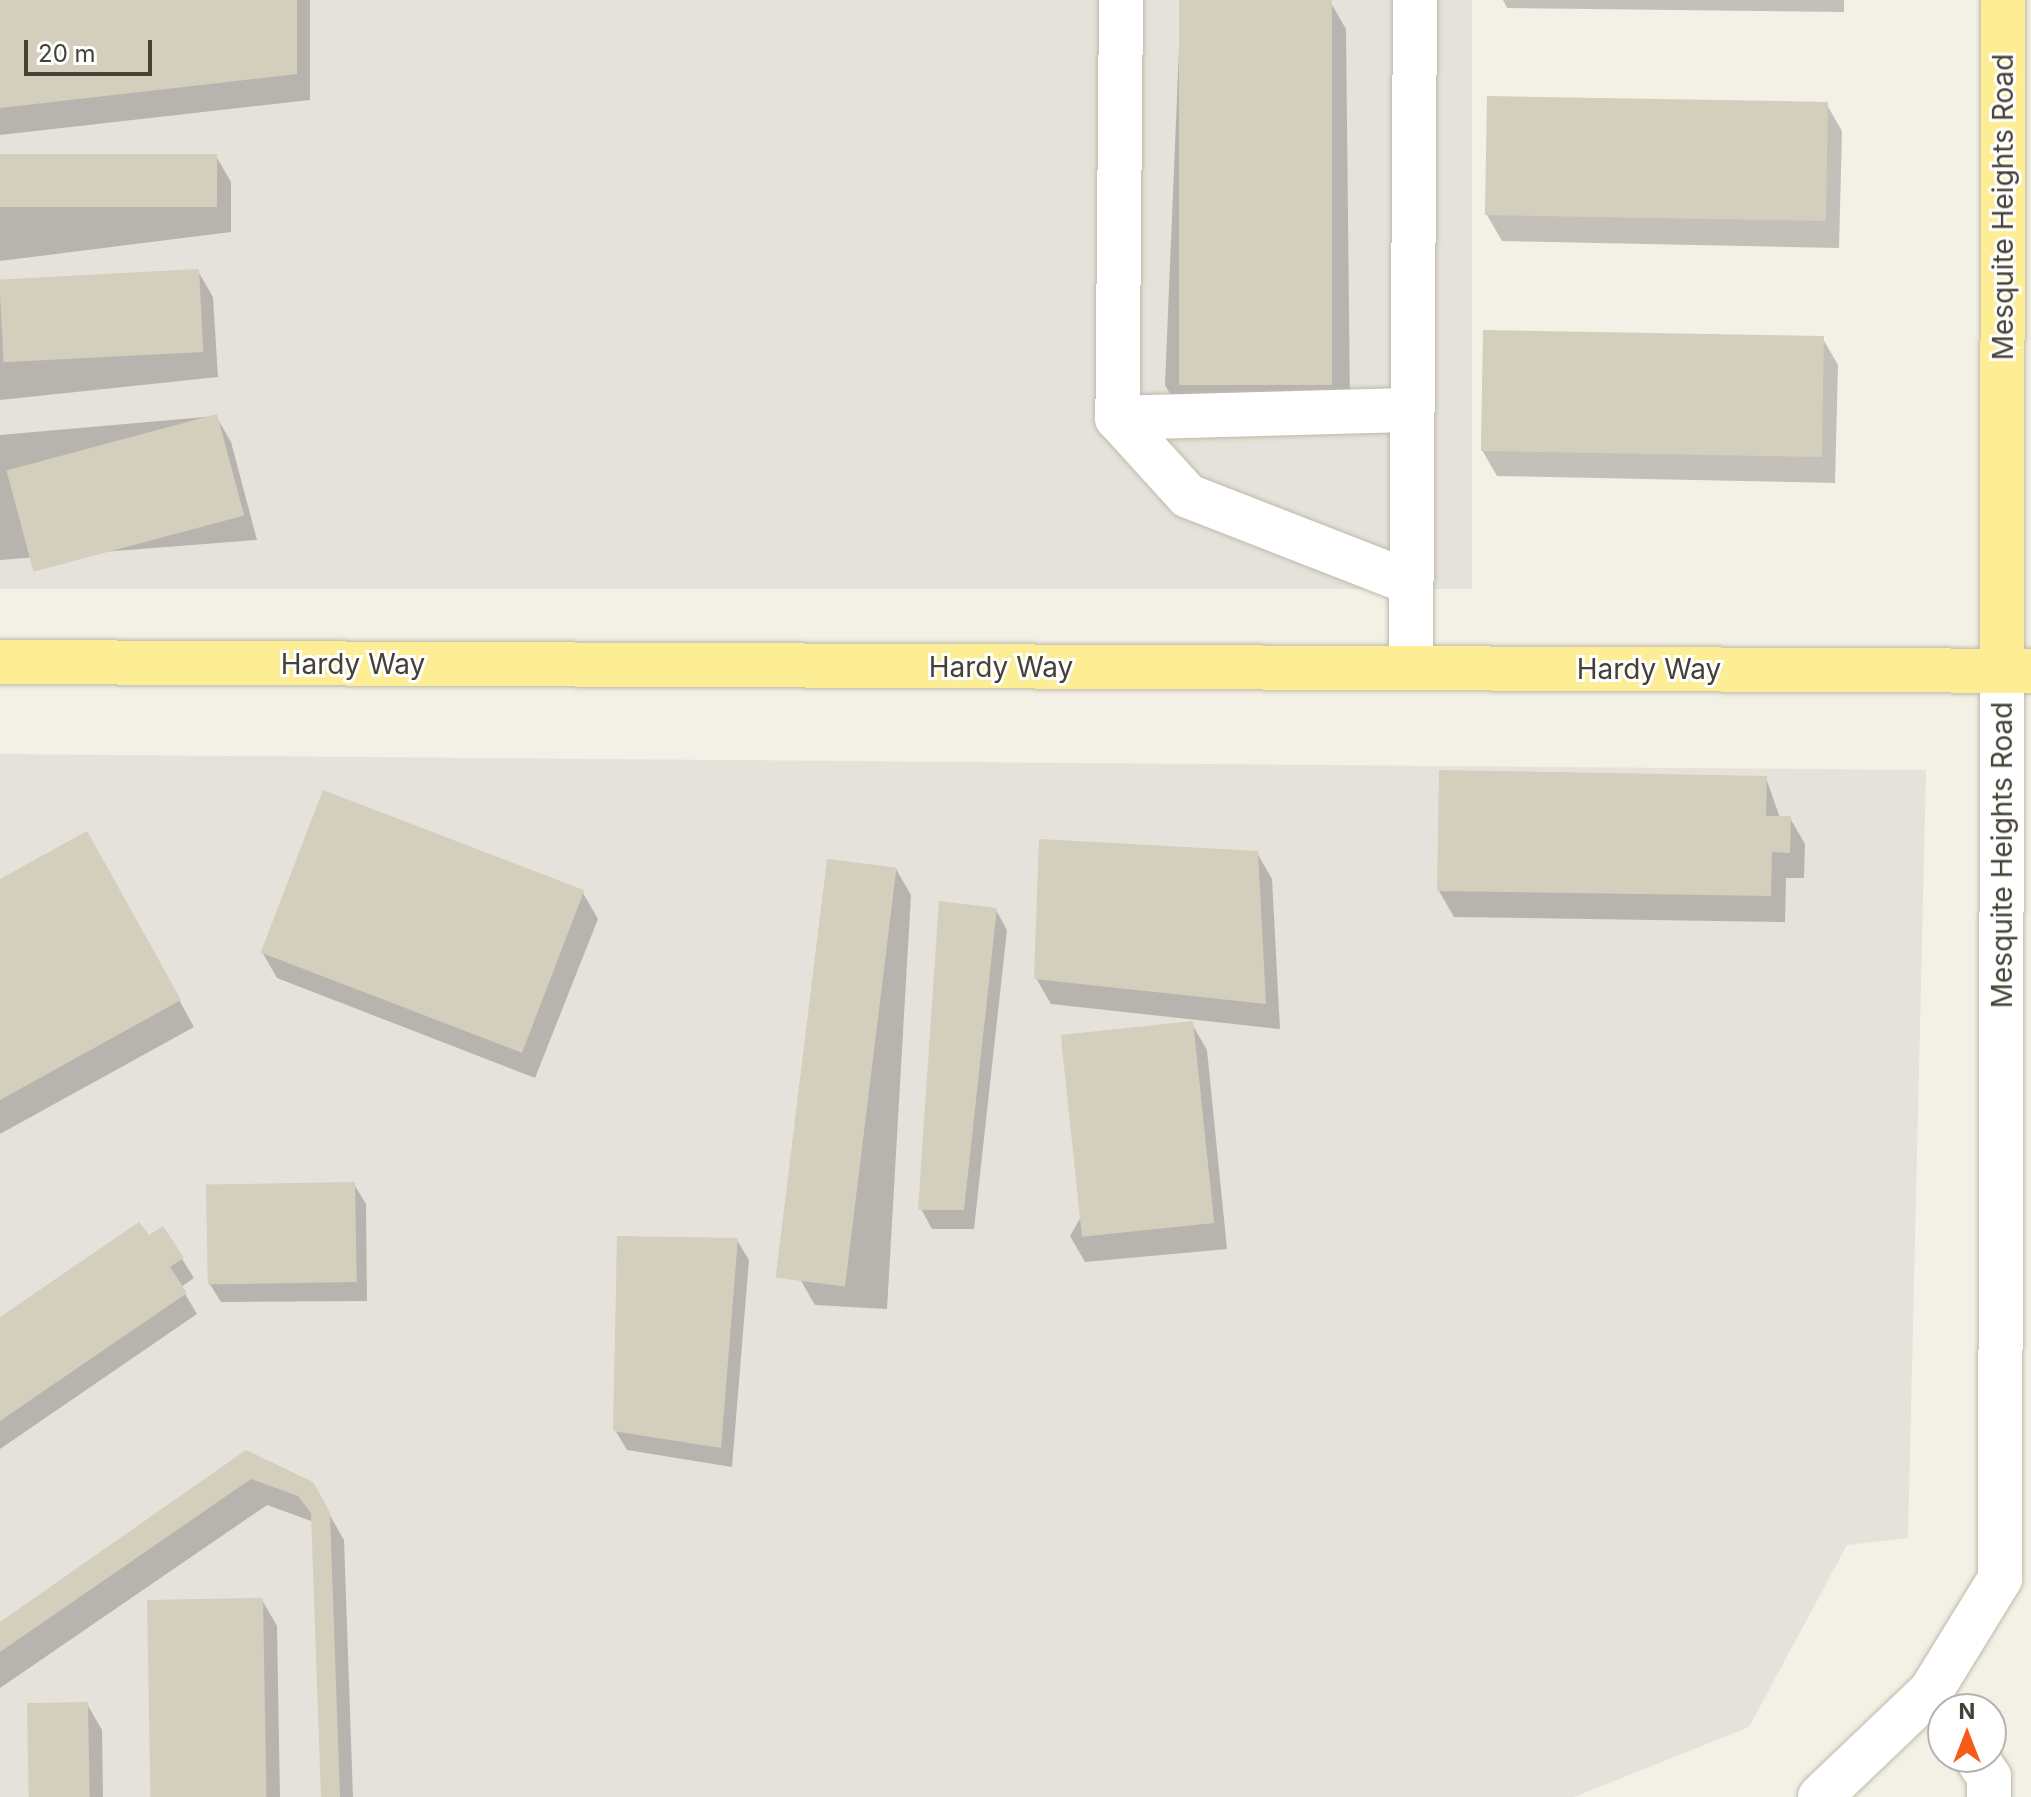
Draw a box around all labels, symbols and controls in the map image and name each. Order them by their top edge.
scale bar [28,24,156,74]
text: 20 m [38,39,96,68]
street label: Mesquite Heights Road [1986,54,2020,360]
street label: Hardy Way [281,647,425,681]
street label: Hardy Way [929,650,1073,684]
street label: Hardy Way [1577,652,1721,686]
street label: Mesquite Heights Road [1985,702,2019,1008]
north arrow [1927,1693,2007,1773]
text: N [1959,1698,1975,1724]

